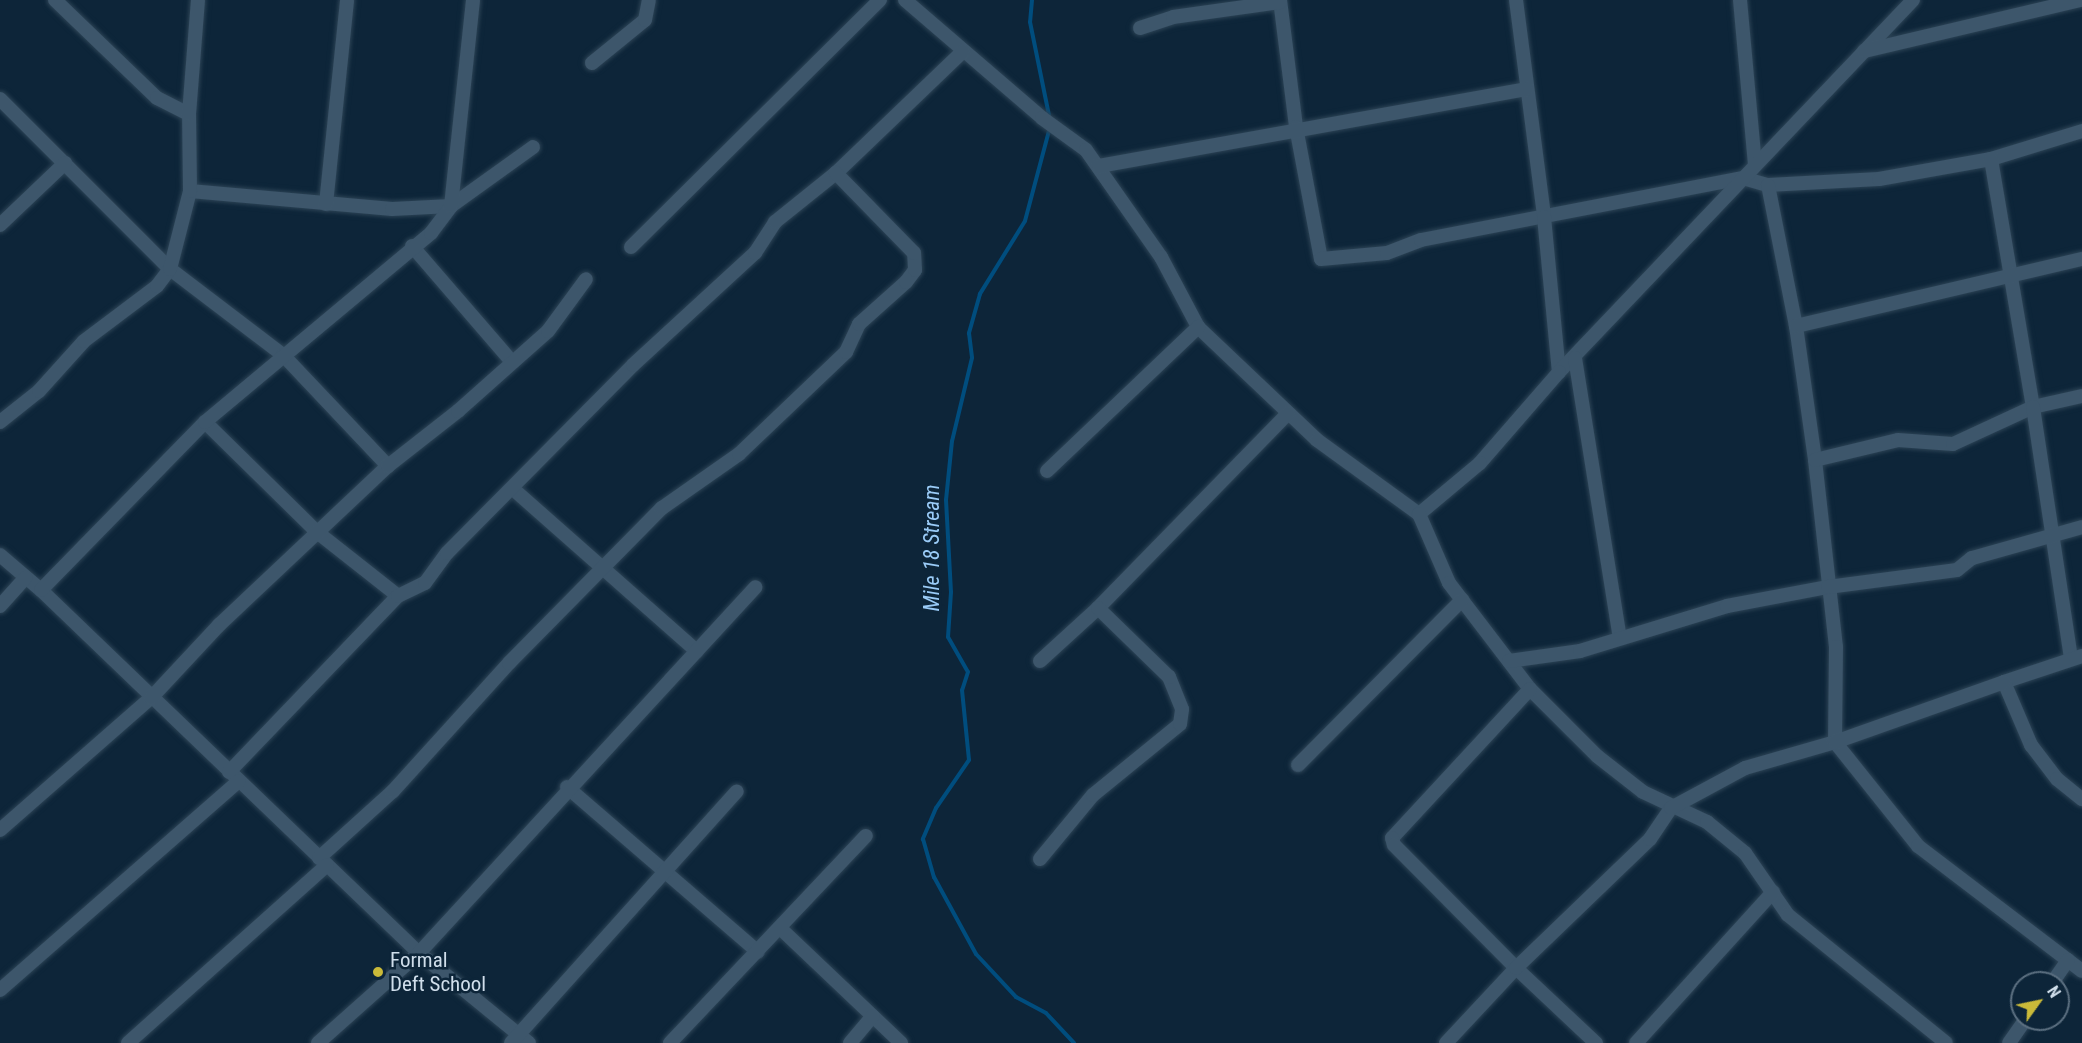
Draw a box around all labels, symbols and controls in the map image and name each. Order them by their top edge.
water label: Mile 18 Stream [919,485,945,611]
place label: Formal Deft School [390,947,486,997]
marker: Formal Deft School [371,965,385,979]
north arrow [2010,971,2070,1031]
text: N [2043,983,2064,1001]

